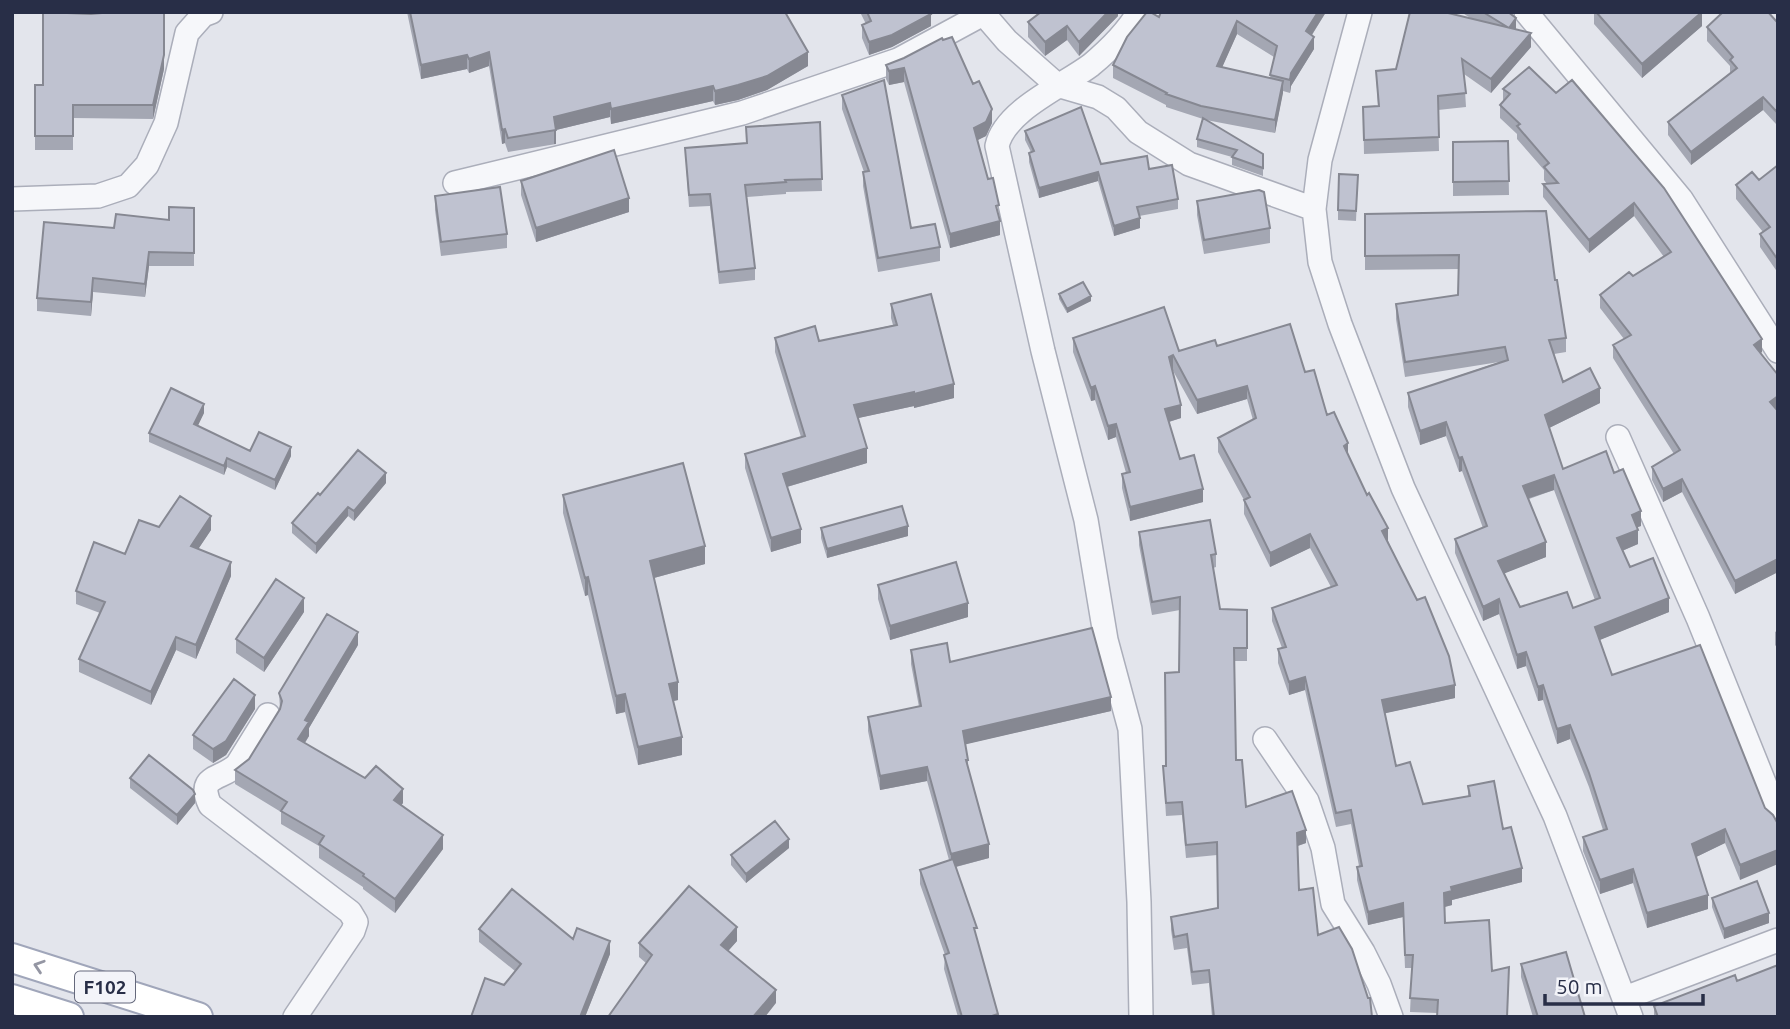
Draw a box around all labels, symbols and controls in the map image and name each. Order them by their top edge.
one-way arrow [34,960,46,975]
scale bar [1545,962,1702,1006]
road number: F102 [75,972,135,1002]
text: 50 m [1556,974,1603,998]

